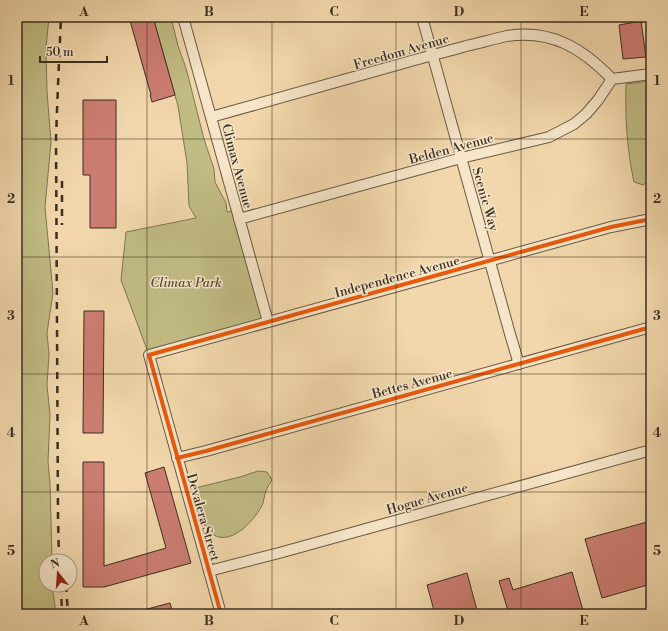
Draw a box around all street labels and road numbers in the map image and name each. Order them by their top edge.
street label: Freedom Avenue [352,31,451,73]
street label: Climax Avenue [218,122,256,211]
street label: Belden Avenue [406,130,496,168]
street label: Scenic Way [468,166,502,234]
street label: Independence Avenue [333,252,462,301]
street label: Bettes Avenue [369,365,455,403]
street label: Devalera Street [183,472,223,563]
street label: Hogue Avenue [385,480,470,518]

